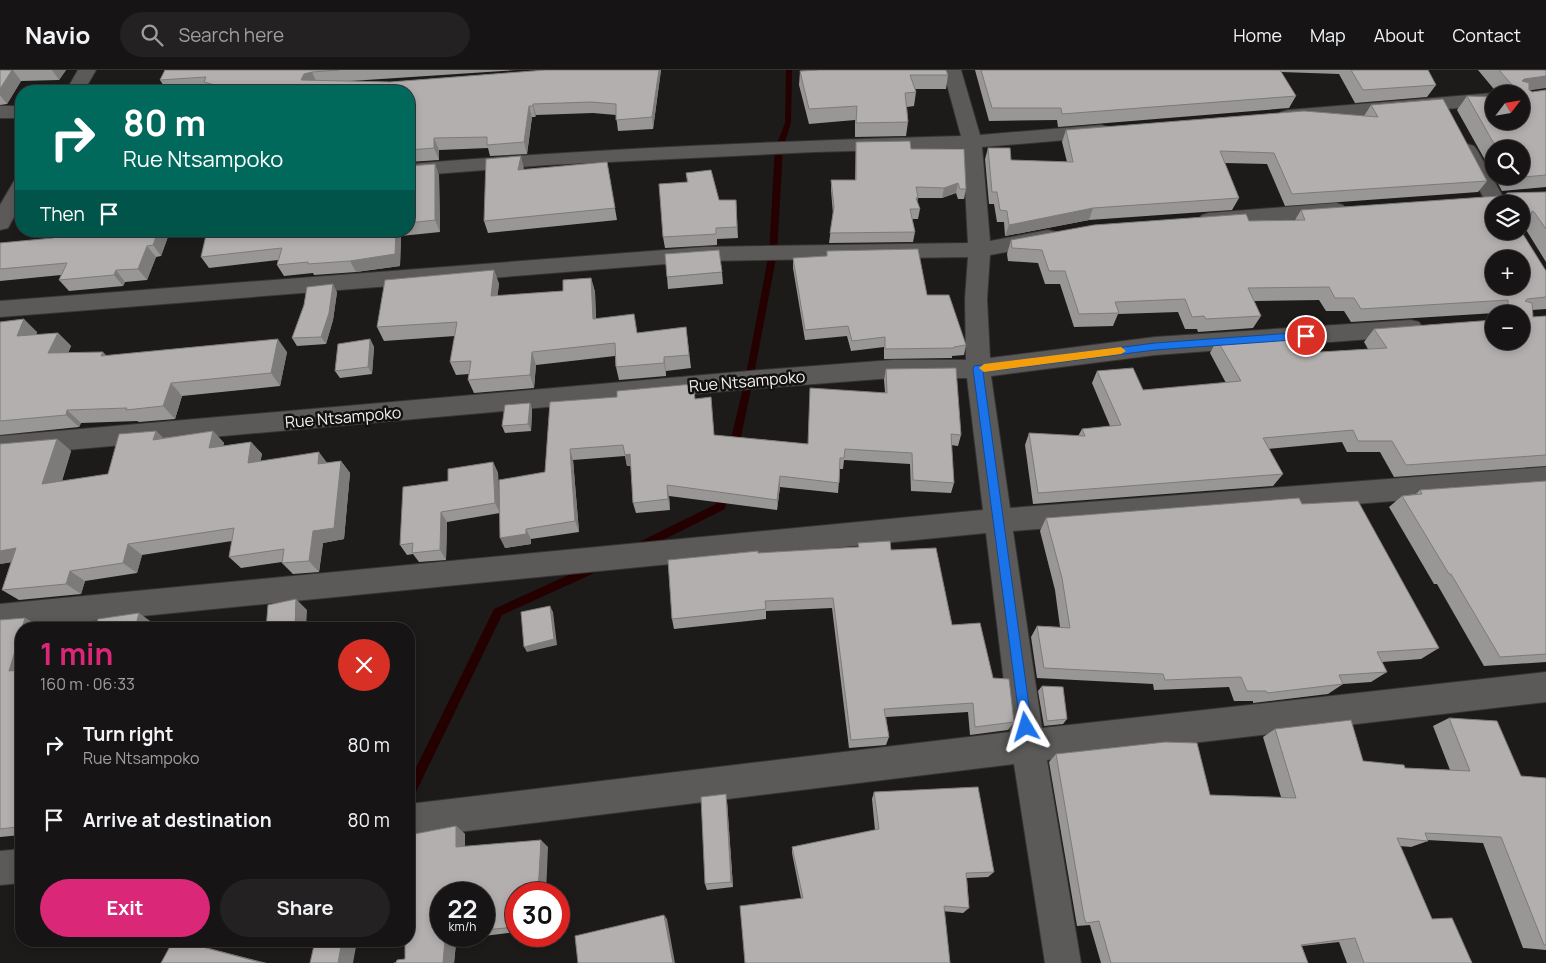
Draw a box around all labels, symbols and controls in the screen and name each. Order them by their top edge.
search box [120,12,470,57]
text: Navio [25,18,90,51]
icon: search [138,21,166,49]
text: Search here [178,22,284,48]
text: Home [1233,23,1282,47]
text: Map [1310,23,1346,47]
text: About [1374,23,1424,47]
text: Contact [1452,23,1521,47]
north arrow [1485,85,1530,130]
map controls [1485,85,1530,350]
text: 80 m [123,99,206,147]
icon: right [40,105,105,170]
button: search [1485,140,1530,185]
text: Rue Ntsampoko [123,144,283,174]
button: layers [1485,195,1530,240]
icon: arrive [95,200,123,228]
text: Then [40,201,85,227]
button: + [1485,250,1530,295]
button: − [1485,305,1530,350]
pin [1285,315,1327,357]
icon: arrive [1292,322,1320,350]
street label: Rue Ntsampoko [688,365,806,397]
street label: Rue Ntsampoko [284,401,402,433]
text: 1 min [40,633,113,674]
button: close [338,639,390,691]
text: 160 m · 06:33 [40,673,135,695]
position arrow [999,700,1051,752]
text: Turn right [83,721,173,747]
icon: right [40,731,68,759]
text: 80 m [347,732,390,758]
text: Rue Ntsampoko [83,747,200,769]
icon: arrive [40,806,68,834]
text: Arrive at destination [83,807,272,833]
text: 80 m [347,807,390,833]
button: Exit [40,879,210,937]
button: Share [220,879,390,937]
speed limit sign: 30 [505,882,570,947]
text: 22 [448,891,477,926]
text: km/h [449,918,476,935]

